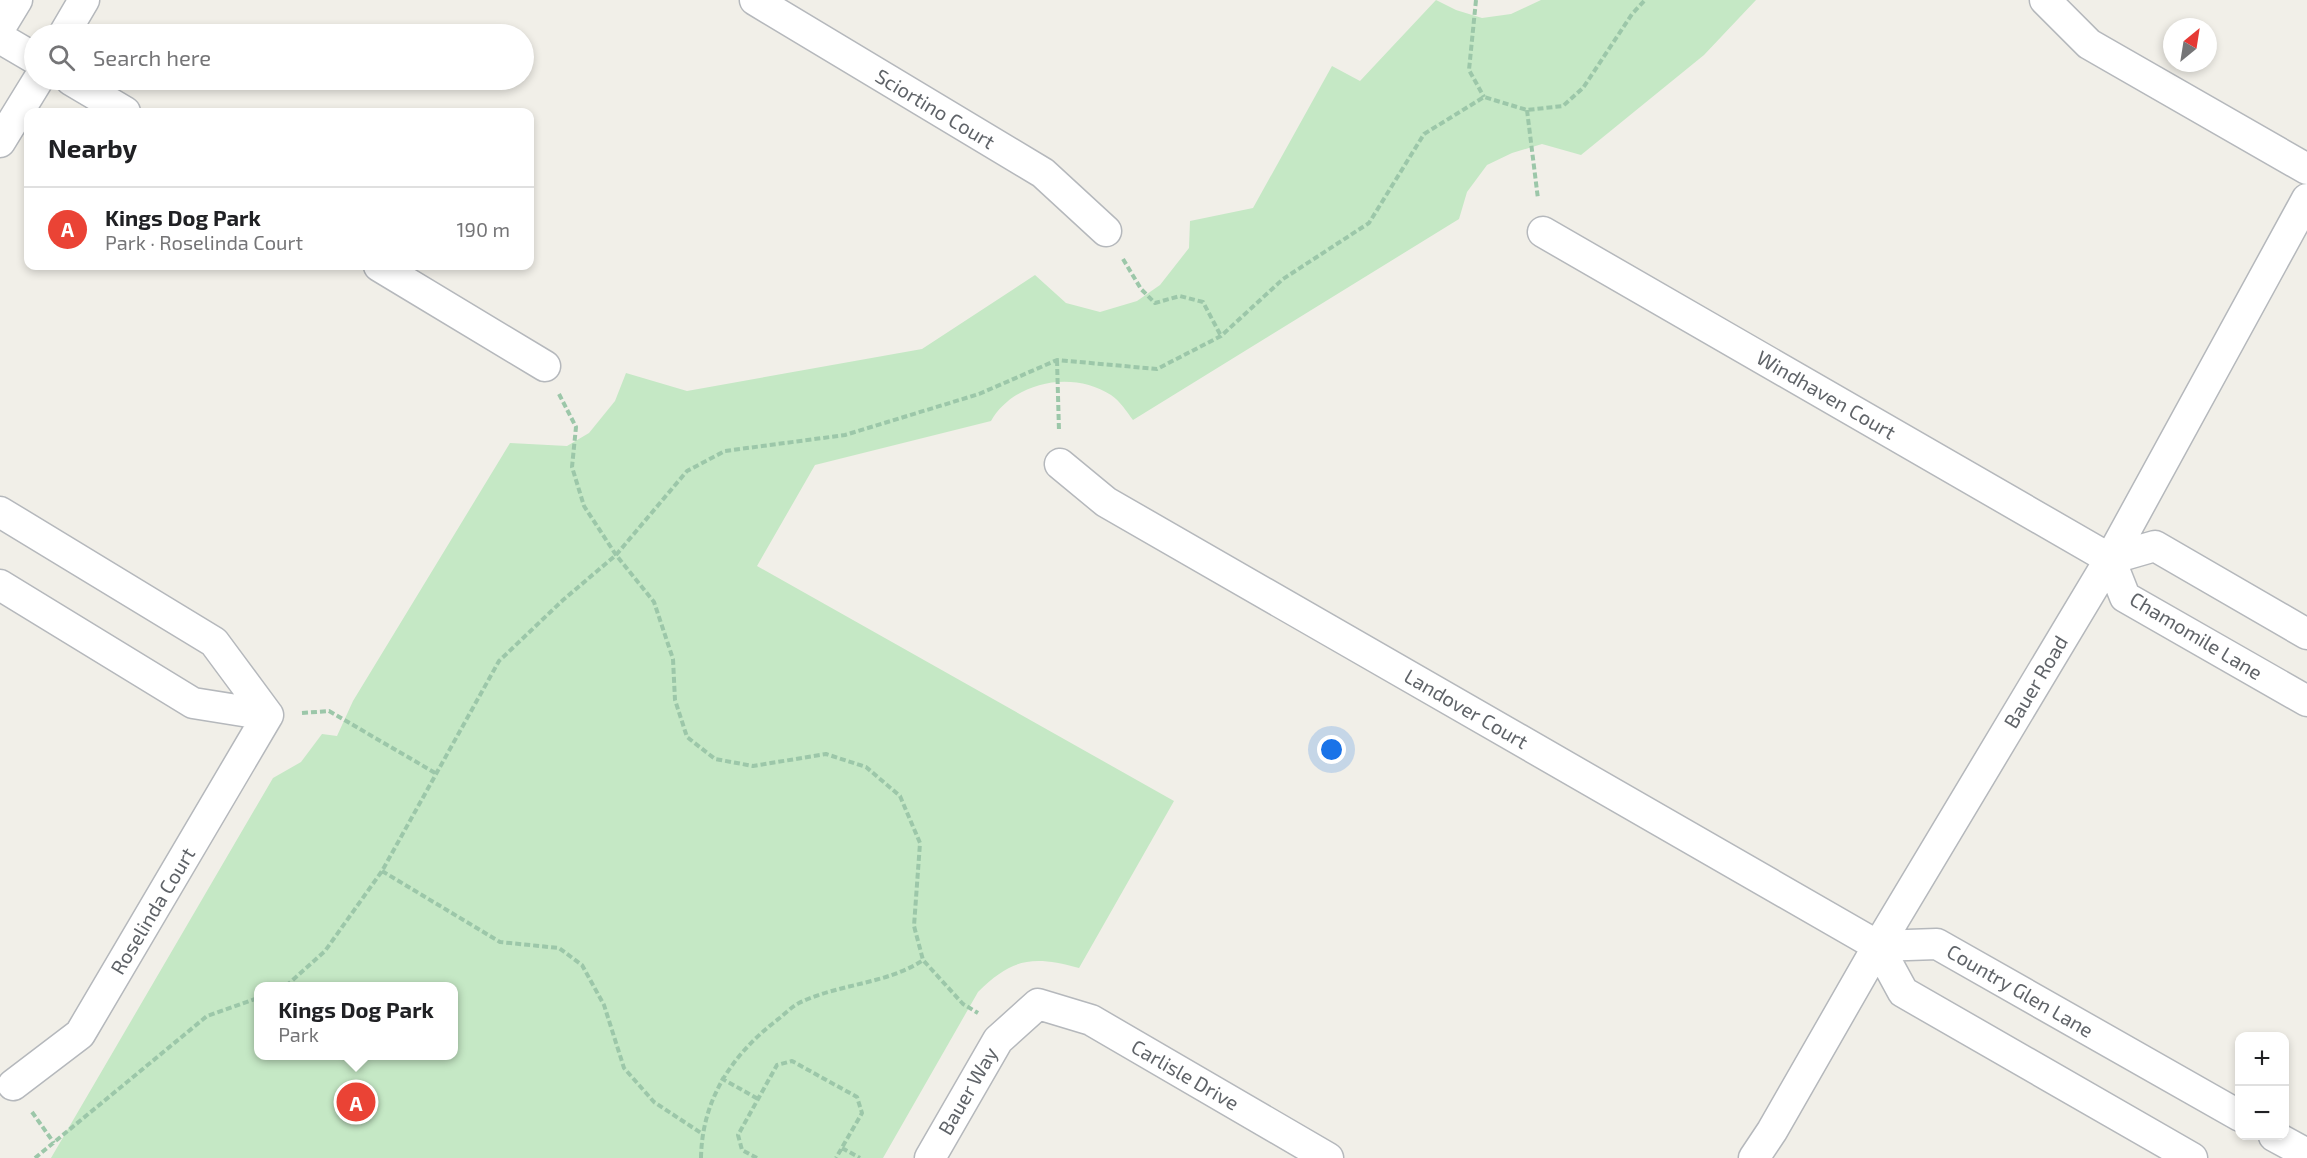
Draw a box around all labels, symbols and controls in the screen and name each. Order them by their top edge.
north arrow [2163,18,2217,72]
search box [24,24,534,90]
icon: search [45,41,78,74]
text: Search here [93,44,211,70]
street label: Sciortino Court [871,63,1000,153]
text: Nearby [48,132,137,163]
text: Kings Dog Park [105,204,261,230]
text: A [61,217,74,241]
text: 190 m [457,217,510,241]
text: Park · Roselinda Court [105,230,303,254]
street label: Windhaven Court [1753,345,1901,444]
street label: Chamomile Lane [2126,586,2267,684]
street label: Bauer Road [1998,631,2072,732]
street label: Landover Court [1400,663,1533,753]
your location [1317,735,1346,764]
street label: Roselinda Court [105,842,200,978]
street label: Country Glen Lane [1943,938,2098,1042]
popup [254,982,458,1060]
text: Kings Dog Park [278,996,434,1022]
text: Park [278,1022,319,1046]
map controls [2235,1032,2289,1140]
button: + [2235,1032,2289,1086]
street label: Carlisle Drive [1127,1034,1244,1115]
street label: Bauer Way [932,1042,1002,1139]
pin: A [336,1080,376,1124]
button: − [2235,1086,2289,1140]

